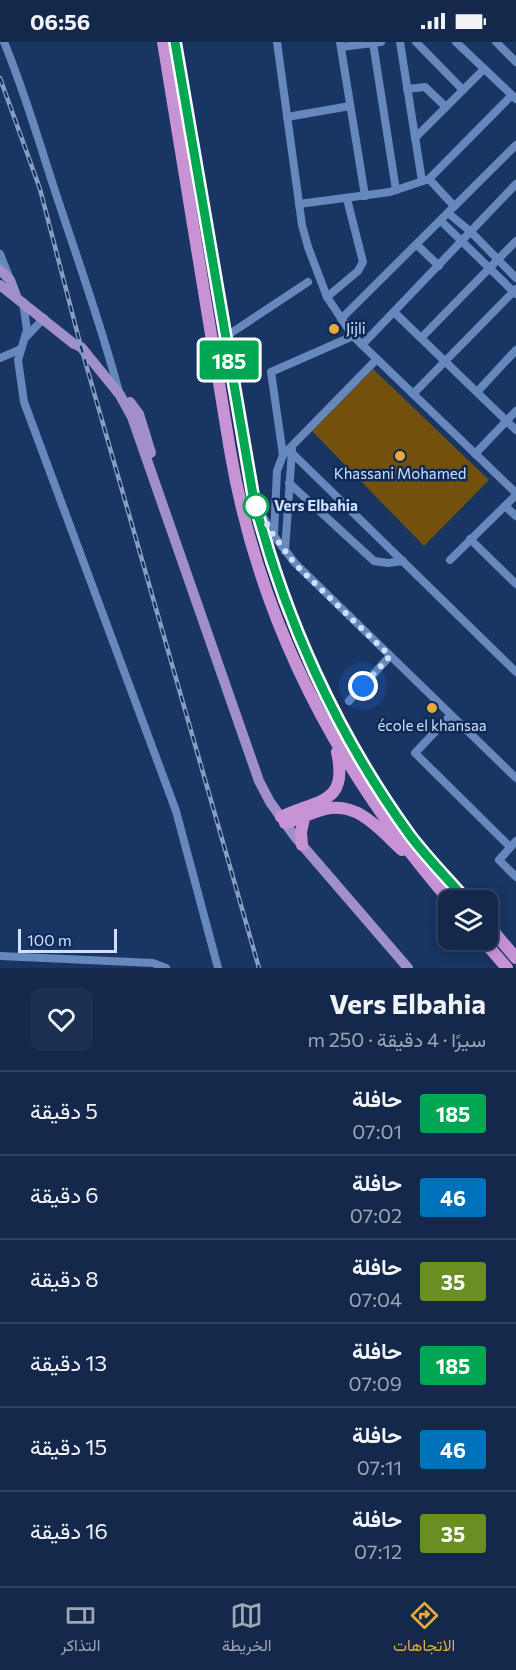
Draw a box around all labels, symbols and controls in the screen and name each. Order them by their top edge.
text: 06:56 [30,8,90,35]
place label: Jijli [346,319,366,337]
marker: Jijli [327,322,341,336]
line badge: 185 [194,340,264,380]
text: 185 [212,348,246,373]
marker: Khassani Mohamed [393,449,407,463]
place label: Khassani Mohamed [334,464,466,482]
marker: Vers Elbahia [243,493,269,519]
place label: Vers Elbahia [274,496,358,514]
your location [348,671,378,701]
marker: école el khansaa [425,701,439,715]
place label: école el khansaa [377,716,487,734]
map controls [438,890,498,950]
button: layers [438,890,498,950]
scale bar [18,926,117,953]
text: 100 m [27,930,72,949]
text: Vers Elbahia [329,986,486,1020]
button: heart [30,988,93,1051]
text: سيرًا · 4 دقيقة · 250 m [307,1027,486,1051]
text: حافلة [352,1085,402,1112]
text: 5 دقيقة [30,1097,98,1124]
text: 185 [436,1101,470,1126]
text: 07:01 [352,1119,402,1143]
text: حافلة [352,1169,402,1196]
text: 6 دقيقة [30,1181,99,1208]
text: 46 [440,1185,466,1210]
text: 07:02 [350,1203,402,1227]
text: حافلة [352,1253,402,1280]
text: 8 دقيقة [30,1265,99,1292]
text: 35 [441,1269,465,1294]
text: 07:04 [349,1287,402,1311]
text: حافلة [352,1337,402,1364]
text: 13 دقيقة [30,1349,107,1376]
text: 185 [436,1353,470,1378]
text: 07:09 [349,1371,402,1395]
text: حافلة [352,1421,402,1448]
text: 15 دقيقة [30,1433,107,1460]
text: 46 [440,1437,466,1462]
text: 07:11 [357,1455,402,1479]
text: حافلة [352,1505,402,1532]
text: 16 دقيقة [30,1517,108,1544]
text: 35 [441,1521,465,1546]
text: 07:12 [354,1539,402,1563]
tab: التذاكر [61,1599,100,1660]
tab: الخريطة [222,1599,271,1660]
tab: الاتجاهات [393,1599,455,1660]

